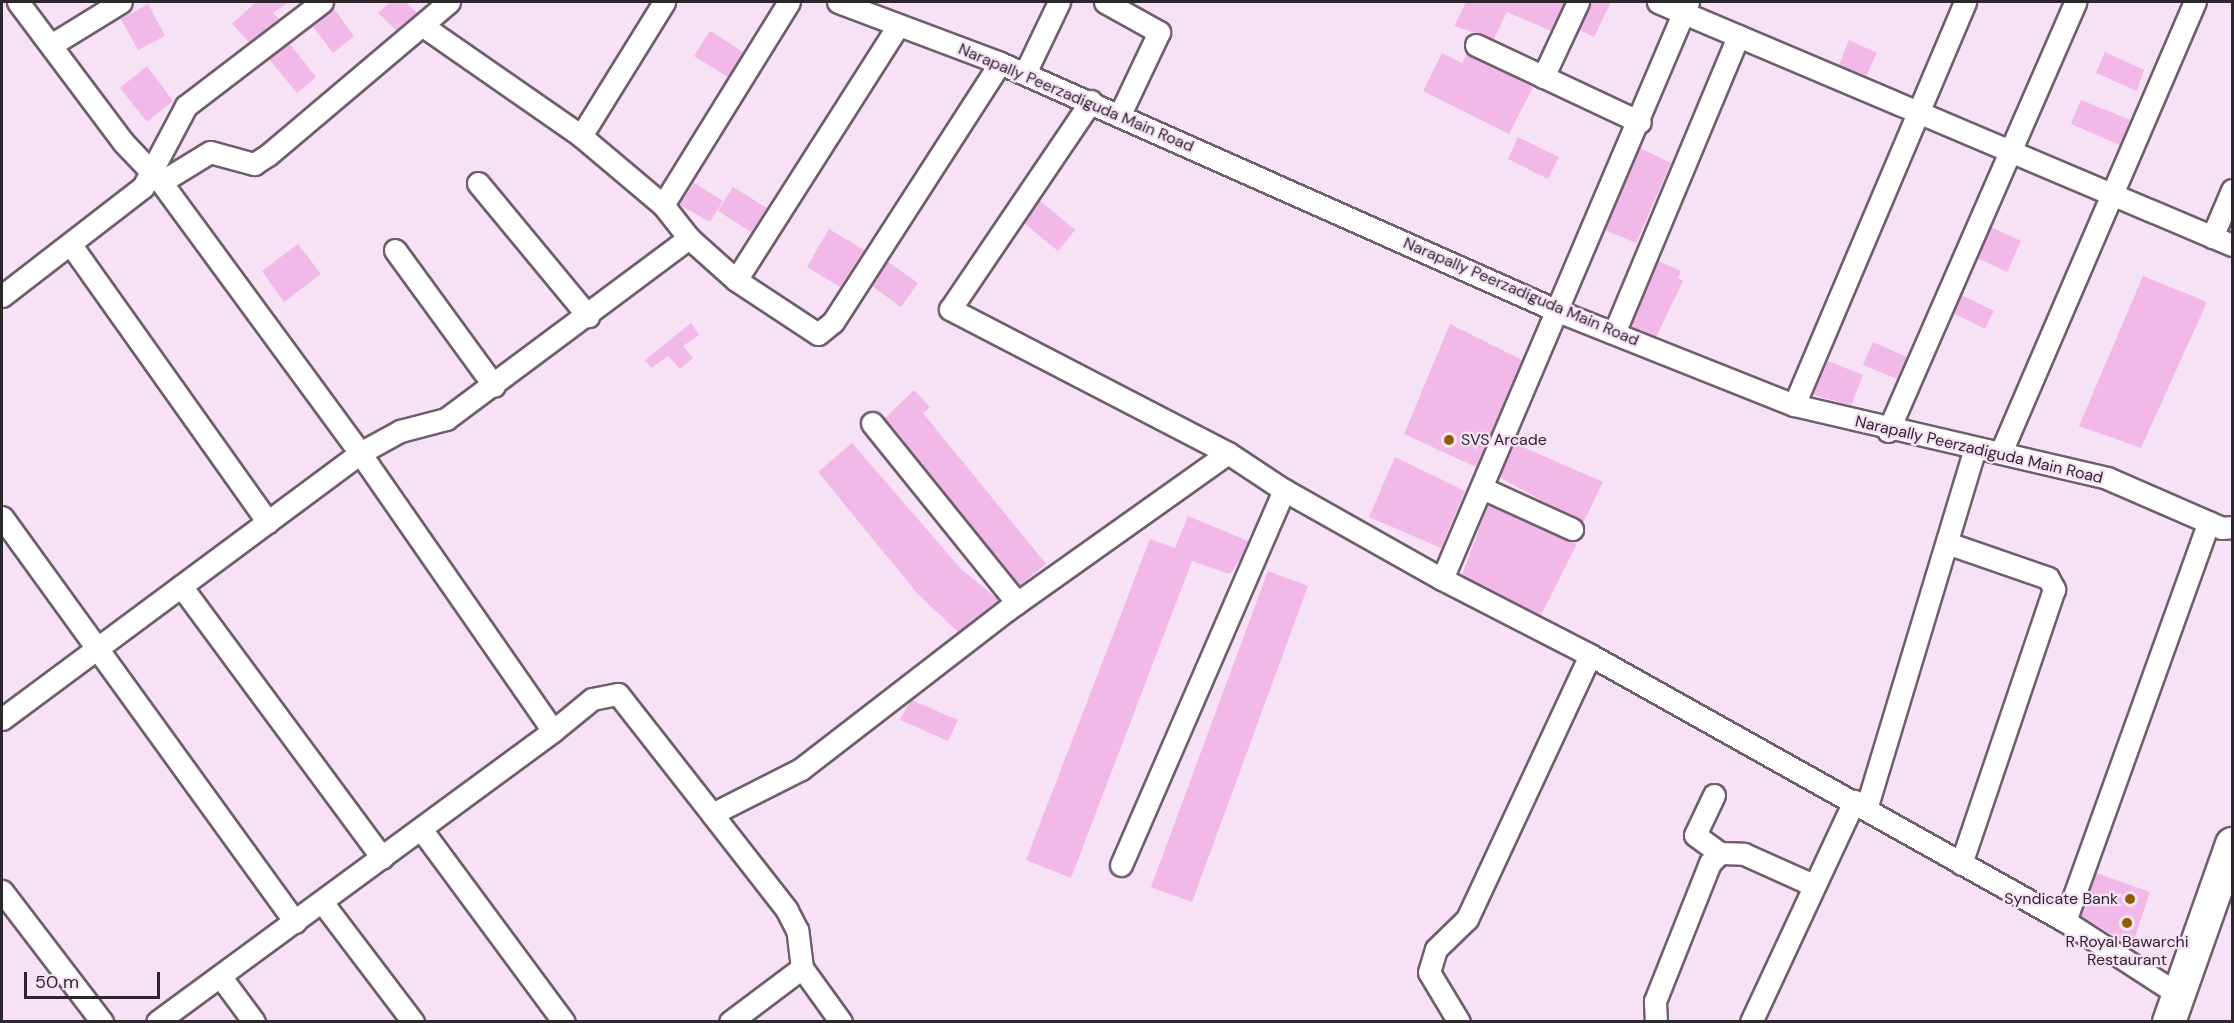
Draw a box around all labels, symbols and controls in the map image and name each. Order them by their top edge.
street label: Narapally Peerzadiguda Main Road [955,40,1197,156]
street label: Narapally Peerzadiguda Main Road [1400,234,1642,350]
street label: Narapally Peerzadiguda Main Road [1853,412,2105,488]
place label: SVS Arcade [1461,430,1547,450]
marker: SVS Arcade [1442,433,1456,447]
place label: Syndicate Bank [2004,889,2118,909]
marker: Syndicate Bank [2123,892,2137,906]
marker: R Royal Bawarchi Restaurant [2120,916,2134,930]
place label: R Royal Bawarchi Restaurant [2065,932,2189,970]
scale bar [27,960,164,998]
text: 50 m [35,970,79,994]

